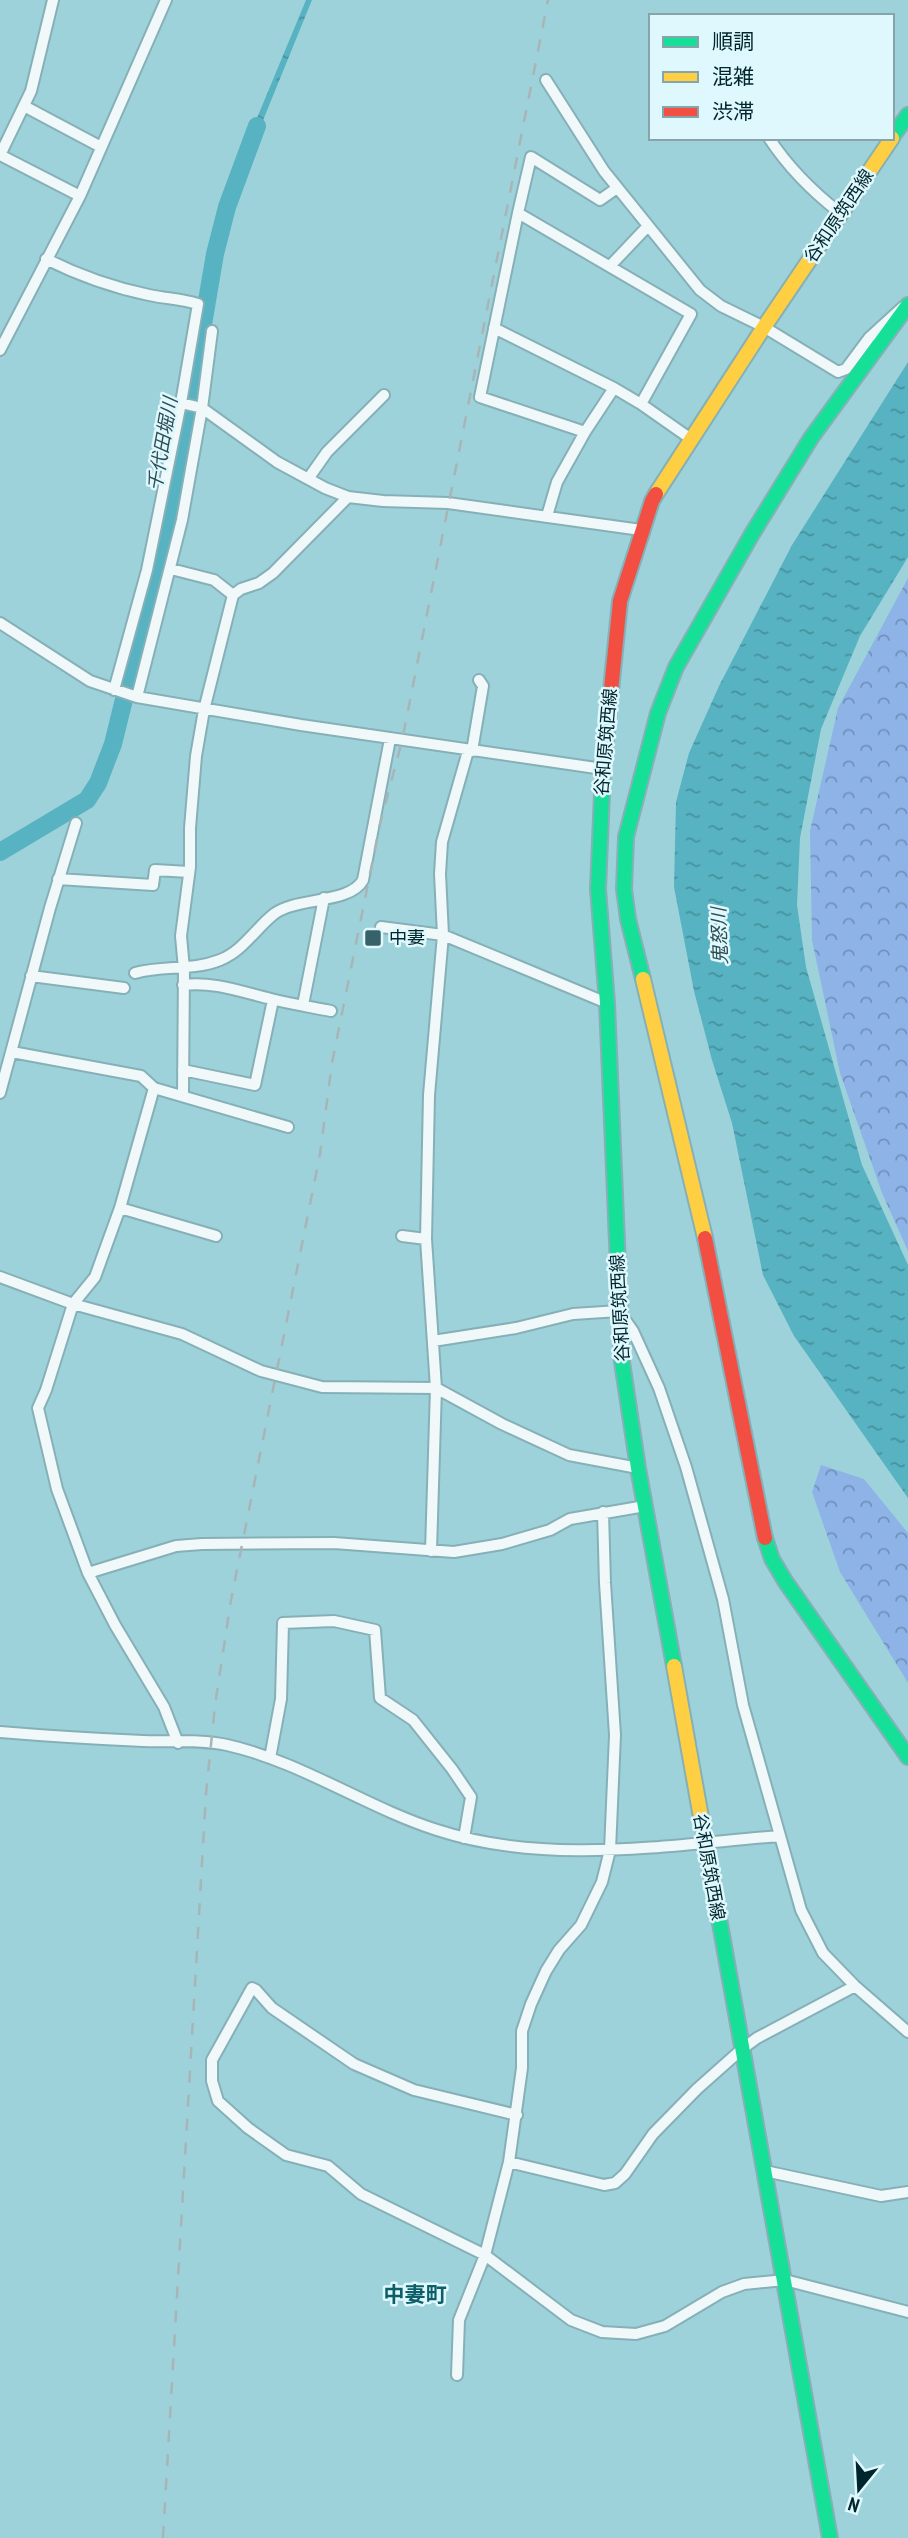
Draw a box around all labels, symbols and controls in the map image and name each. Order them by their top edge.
legend [649,14,894,140]
text: 順調 [712,28,754,55]
text: 混雑 [712,63,754,90]
text: 渋滞 [712,98,754,125]
street label: 谷和原筑西線 [799,165,878,267]
water label: 千代田堀川 [142,393,182,493]
street label: 谷和原筑西線 [589,687,622,797]
water label: 鬼怒川 [706,905,732,965]
place label: 中妻 [389,926,425,949]
marker: 中妻 [363,928,383,948]
street label: 谷和原筑西線 [605,1253,634,1363]
street label: 谷和原筑西線 [689,1812,730,1922]
district label: 中妻町 [384,2281,447,2308]
north arrow [824,2454,894,2524]
text: N [845,2492,862,2518]

